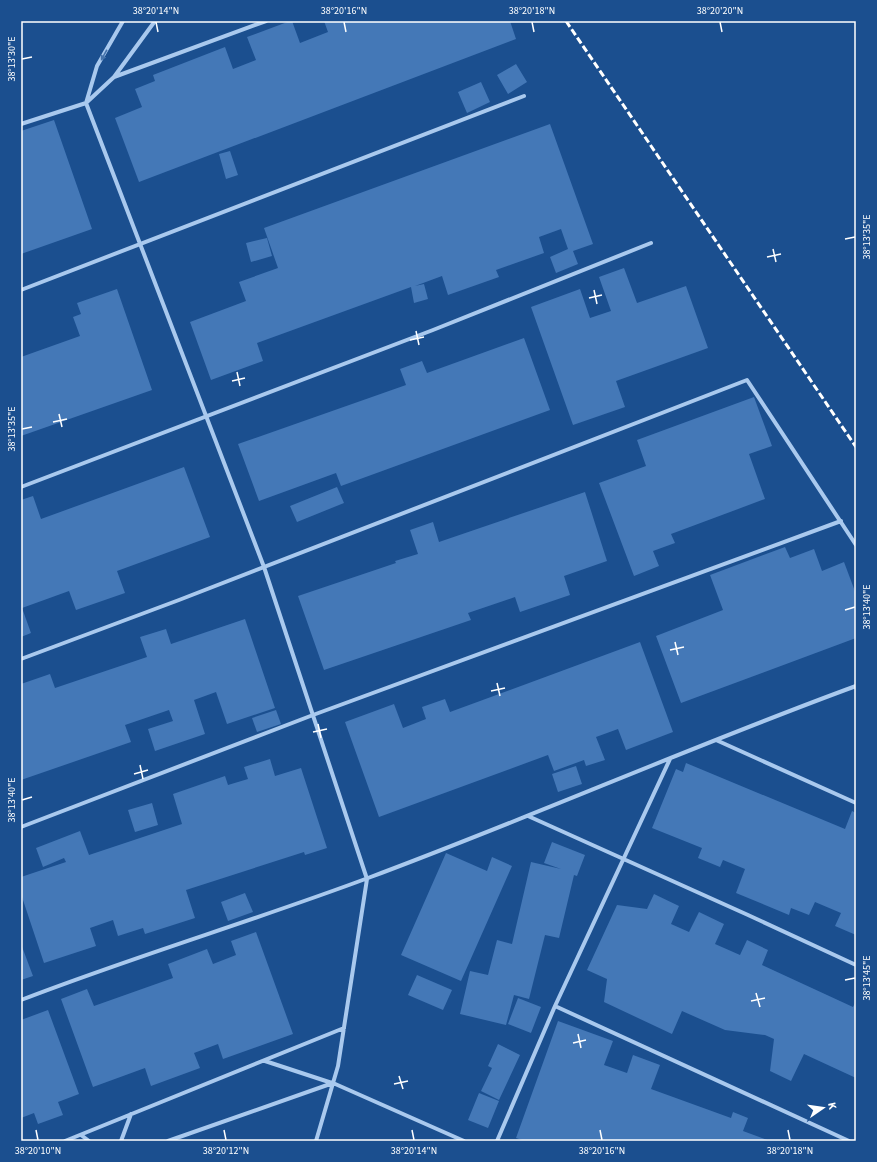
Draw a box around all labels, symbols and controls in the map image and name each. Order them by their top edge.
text: 38°20'14"N [133,4,179,18]
text: 38°20'16"N [321,4,367,18]
text: 38°20'18"N [509,4,555,18]
text: 38°20'20"N [697,4,743,18]
text: 38°13'30"E [5,36,19,82]
one-way arrow [100,49,107,61]
text: 38°13'35"E [860,214,874,260]
text: 38°13'35"E [5,406,19,452]
text: 38°13'40"E [860,584,874,630]
text: 38°13'40"E [5,777,19,823]
text: 38°13'45"E [860,955,874,1001]
north arrow [803,1088,843,1128]
text: K [824,1101,840,1111]
text: 38°20'10"N [15,1144,61,1158]
text: 38°20'12"N [203,1144,249,1158]
text: 38°20'14"N [391,1144,437,1158]
text: 38°20'16"N [579,1144,625,1158]
text: 38°20'18"N [767,1144,813,1158]

